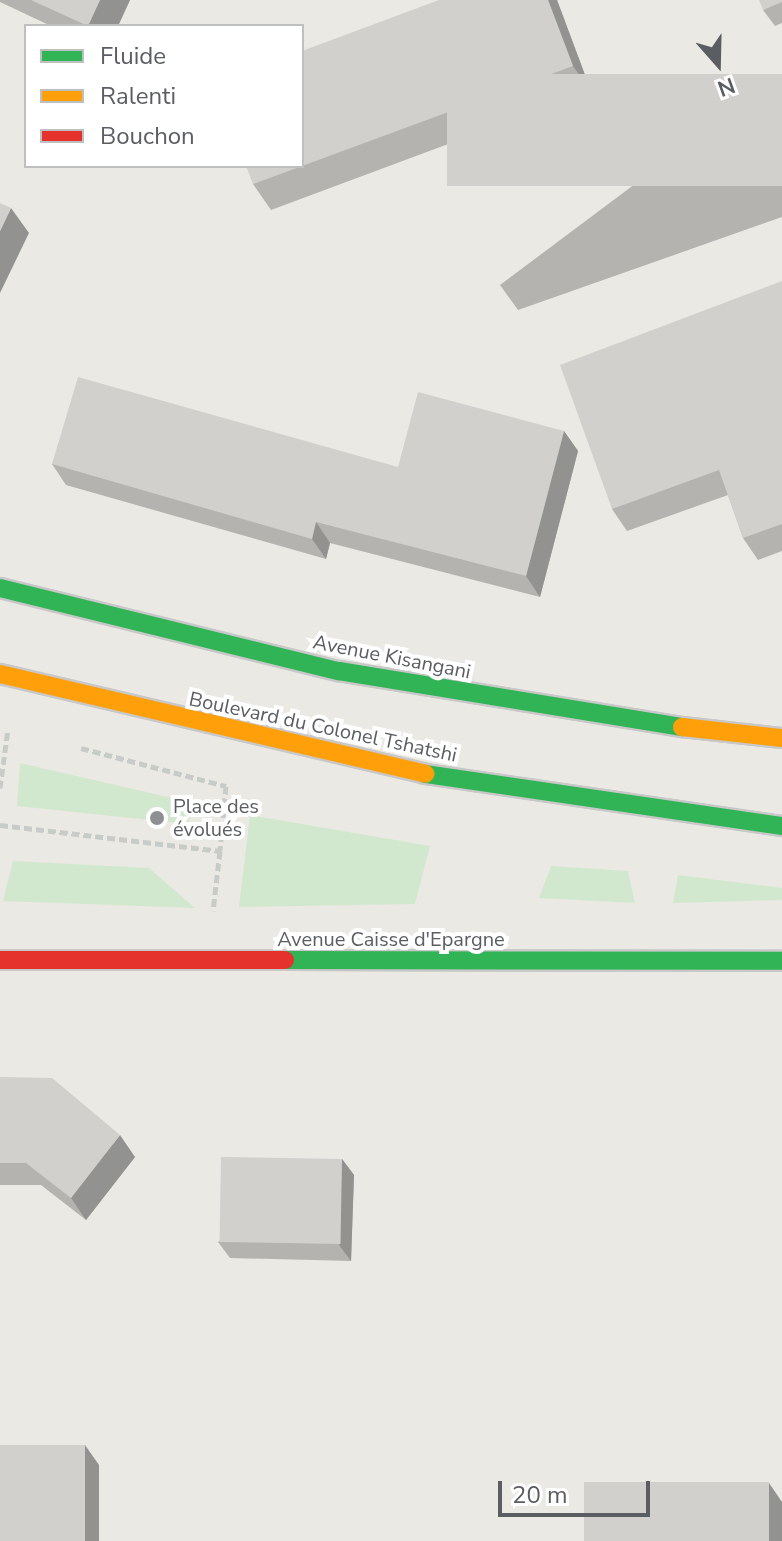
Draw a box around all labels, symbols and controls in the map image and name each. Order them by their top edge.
legend [24,24,304,168]
north arrow [678,24,758,104]
text: Fluide [100,40,166,72]
text: N [713,70,739,103]
text: Ralenti [100,80,176,112]
text: Bouchon [100,120,195,152]
street label: Avenue Kisangani [311,630,473,684]
street label: Boulevard du Colonel Tshatshi [187,687,459,767]
place label: Place des évolués [173,794,259,841]
marker: Place des évolués [148,809,166,827]
street label: Avenue Caisse d'Epargne [277,927,505,951]
scale bar [502,1465,654,1515]
text: 20 m [512,1479,568,1511]

